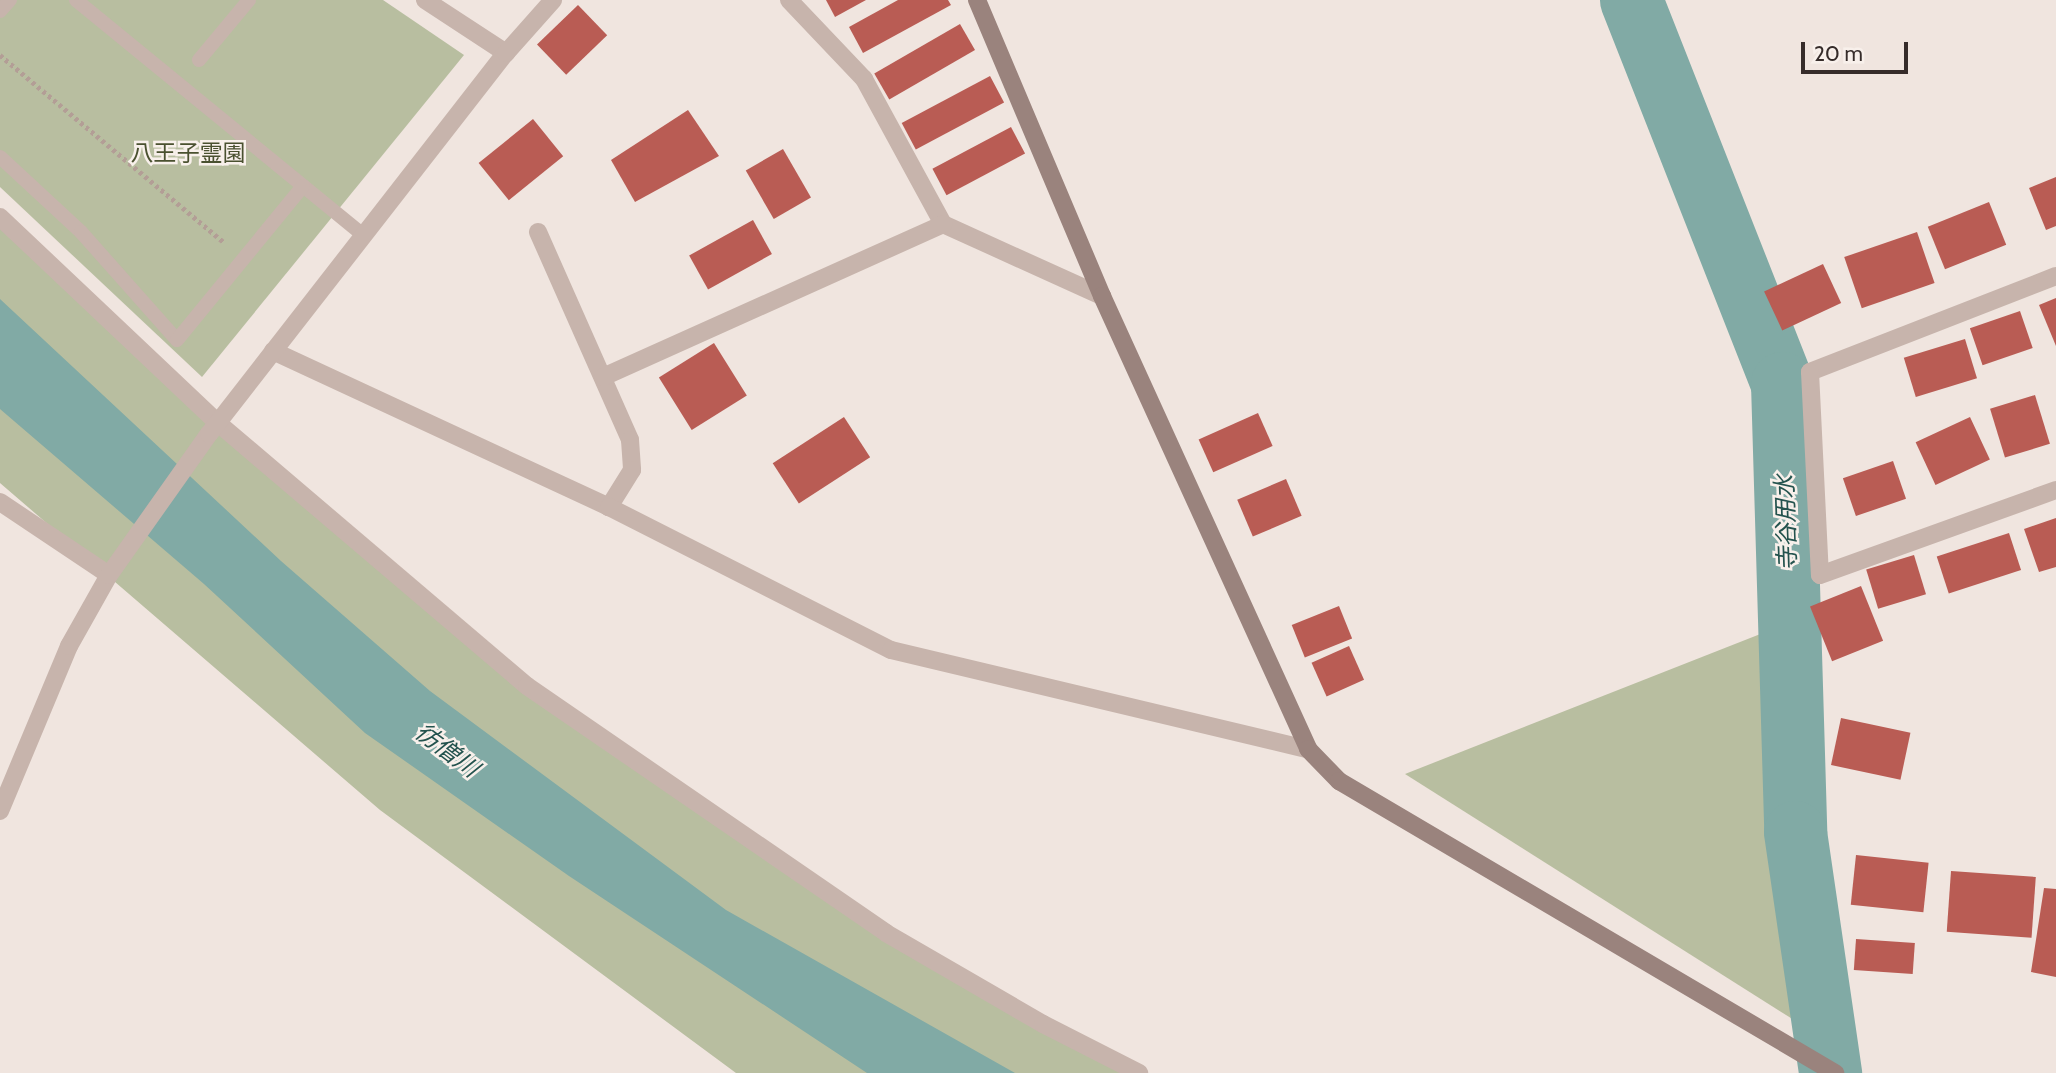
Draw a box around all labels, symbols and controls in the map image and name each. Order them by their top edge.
scale bar [1804,28,1911,72]
text: 20 m [1814,41,1863,66]
park label: 八王子霊園 [131,139,245,167]
water label: 寺谷用水 [1770,475,1802,571]
water label: 彷僧川 [410,717,484,783]

